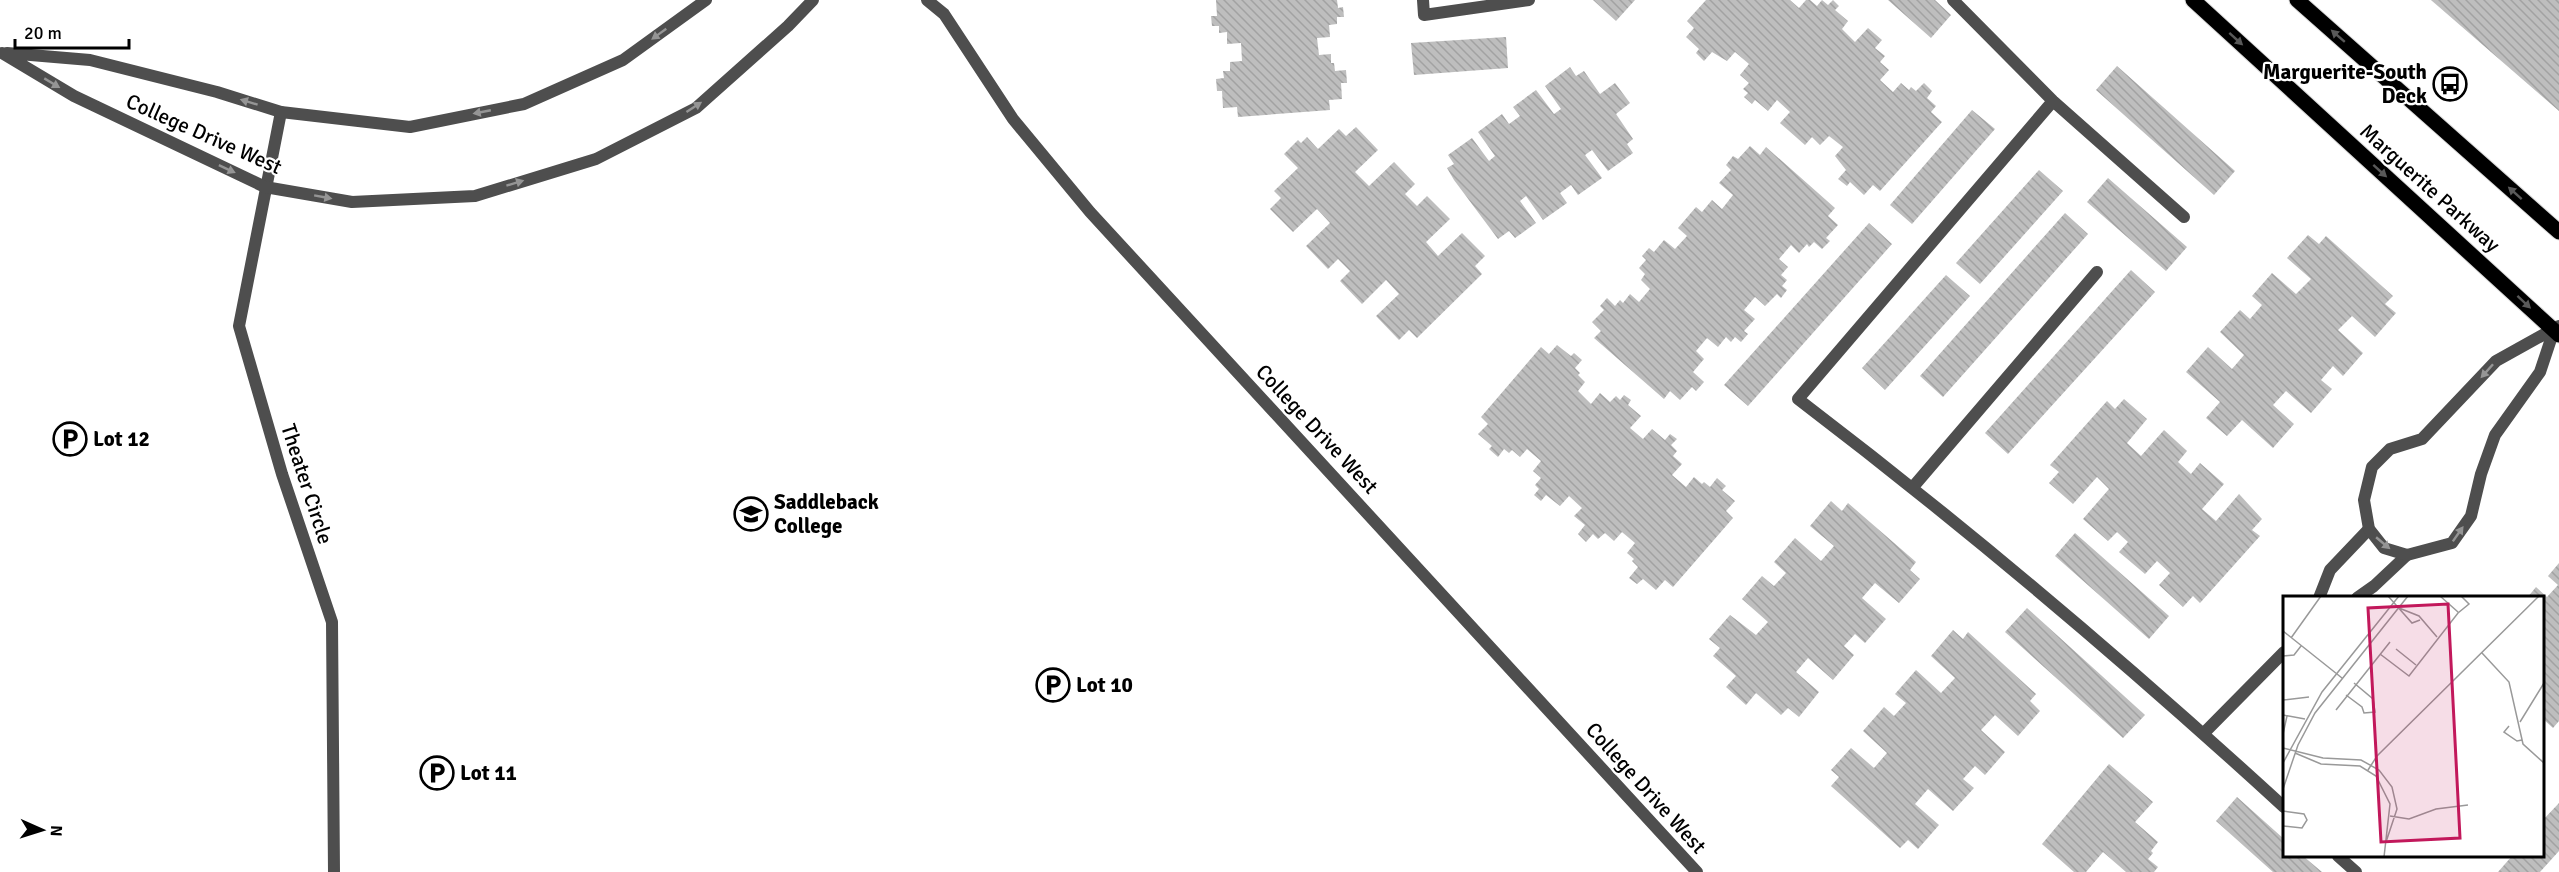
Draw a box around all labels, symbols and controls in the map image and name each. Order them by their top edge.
scale bar [15,12,129,50]
text: 20 m [24,22,62,44]
one-way arrow [651,28,667,40]
one-way arrow [2331,30,2346,43]
one-way arrow [2228,32,2243,45]
place label: Marguerite-South Deck [2263,59,2427,109]
bus stop icon: Marguerite-South Deck [2432,66,2468,102]
one-way arrow [44,78,60,89]
street label: College Drive West [122,88,286,180]
one-way arrow [240,97,258,106]
one-way arrow [686,102,702,113]
one-way arrow [472,108,491,117]
street label: Marguerite Parkway [2355,118,2506,258]
one-way arrow [2372,164,2387,177]
one-way arrow [219,165,236,174]
one-way arrow [506,178,524,187]
one-way arrow [2508,187,2523,200]
one-way arrow [313,192,332,201]
one-way arrow [2517,295,2532,309]
street label: College Drive West [1250,359,1384,499]
one-way arrow [2481,363,2494,378]
parking icon: Lot 12 [52,421,88,457]
street label: Theater Circle [275,421,339,547]
place label: Lot 12 [93,426,150,452]
place label: Saddleback College [774,489,879,539]
school or university icon: Saddleback College [733,496,769,532]
one-way arrow [2452,526,2464,542]
one-way arrow [2375,537,2391,550]
inset map [2283,596,2544,857]
parking icon: Lot 10 [1035,667,1071,703]
place label: Lot 10 [1076,672,1133,698]
street label: College Drive West [1580,717,1712,859]
parking icon: Lot 11 [419,755,455,791]
place label: Lot 11 [460,760,517,786]
north arrow [12,800,72,860]
text: N [46,825,66,837]

